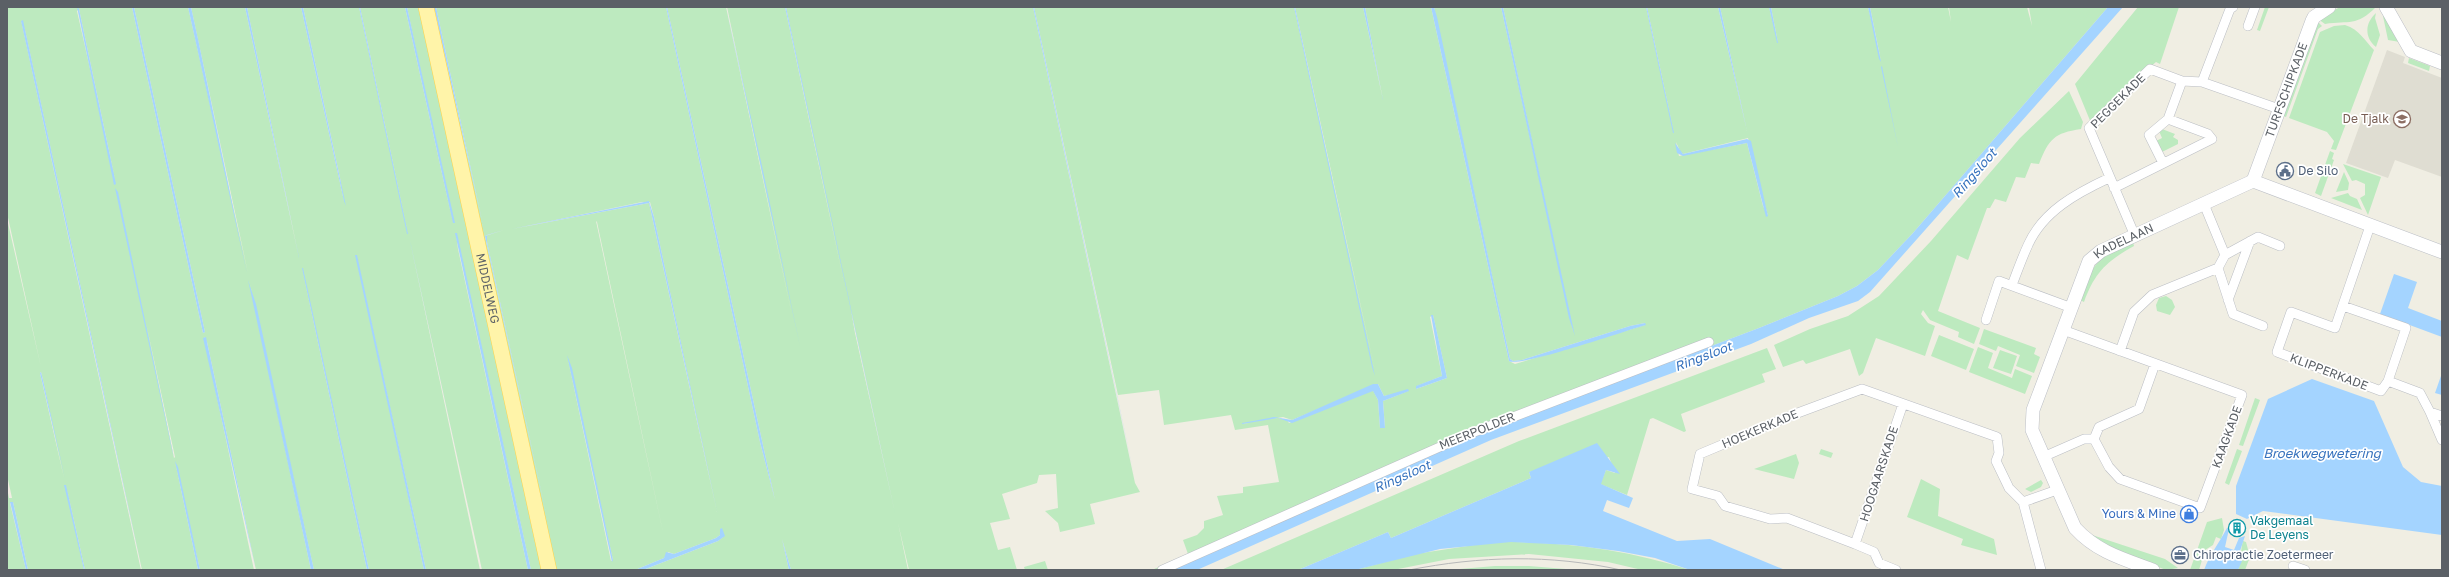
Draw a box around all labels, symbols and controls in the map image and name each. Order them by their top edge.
street label: TURFSCHIPKADE [2262,40,2310,140]
street label: PEGGEKADE [2087,70,2148,131]
school or university icon: De Tjalk [2392,109,2412,129]
place label: De Tjalk [2343,111,2389,126]
water label: Ringsloot [1948,144,2001,201]
public building icon: De Silo [2275,161,2295,181]
place label: De Silo [2298,163,2338,178]
street label: KADELAAN [2090,220,2156,261]
street label: MIDDELWEG [473,252,503,325]
water label: Ringsloot [1672,337,1736,374]
street label: KLIPPERKADE [2288,350,2370,393]
street label: KAAGKADE [2208,404,2245,470]
street label: HOEKERKADE [1719,406,1800,451]
street label: MEERPOLDER [1437,408,1517,453]
street label: HOOGAARSKADE [1856,424,1901,524]
water label: Broekwegwetering [2263,445,2382,461]
water label: Ringsloot [1371,456,1434,496]
shop icon: Yours & Mine [2179,504,2199,524]
place label: Yours & Mine [2102,506,2176,521]
place label: Vakgemaal De Leyens [2250,513,2313,542]
building icon: Vakgemaal De Leyens [2227,518,2247,538]
office icon: Chiropractie Zoetermeer [2170,545,2190,565]
place label: Chiropractie Zoetermeer [2193,547,2334,562]

